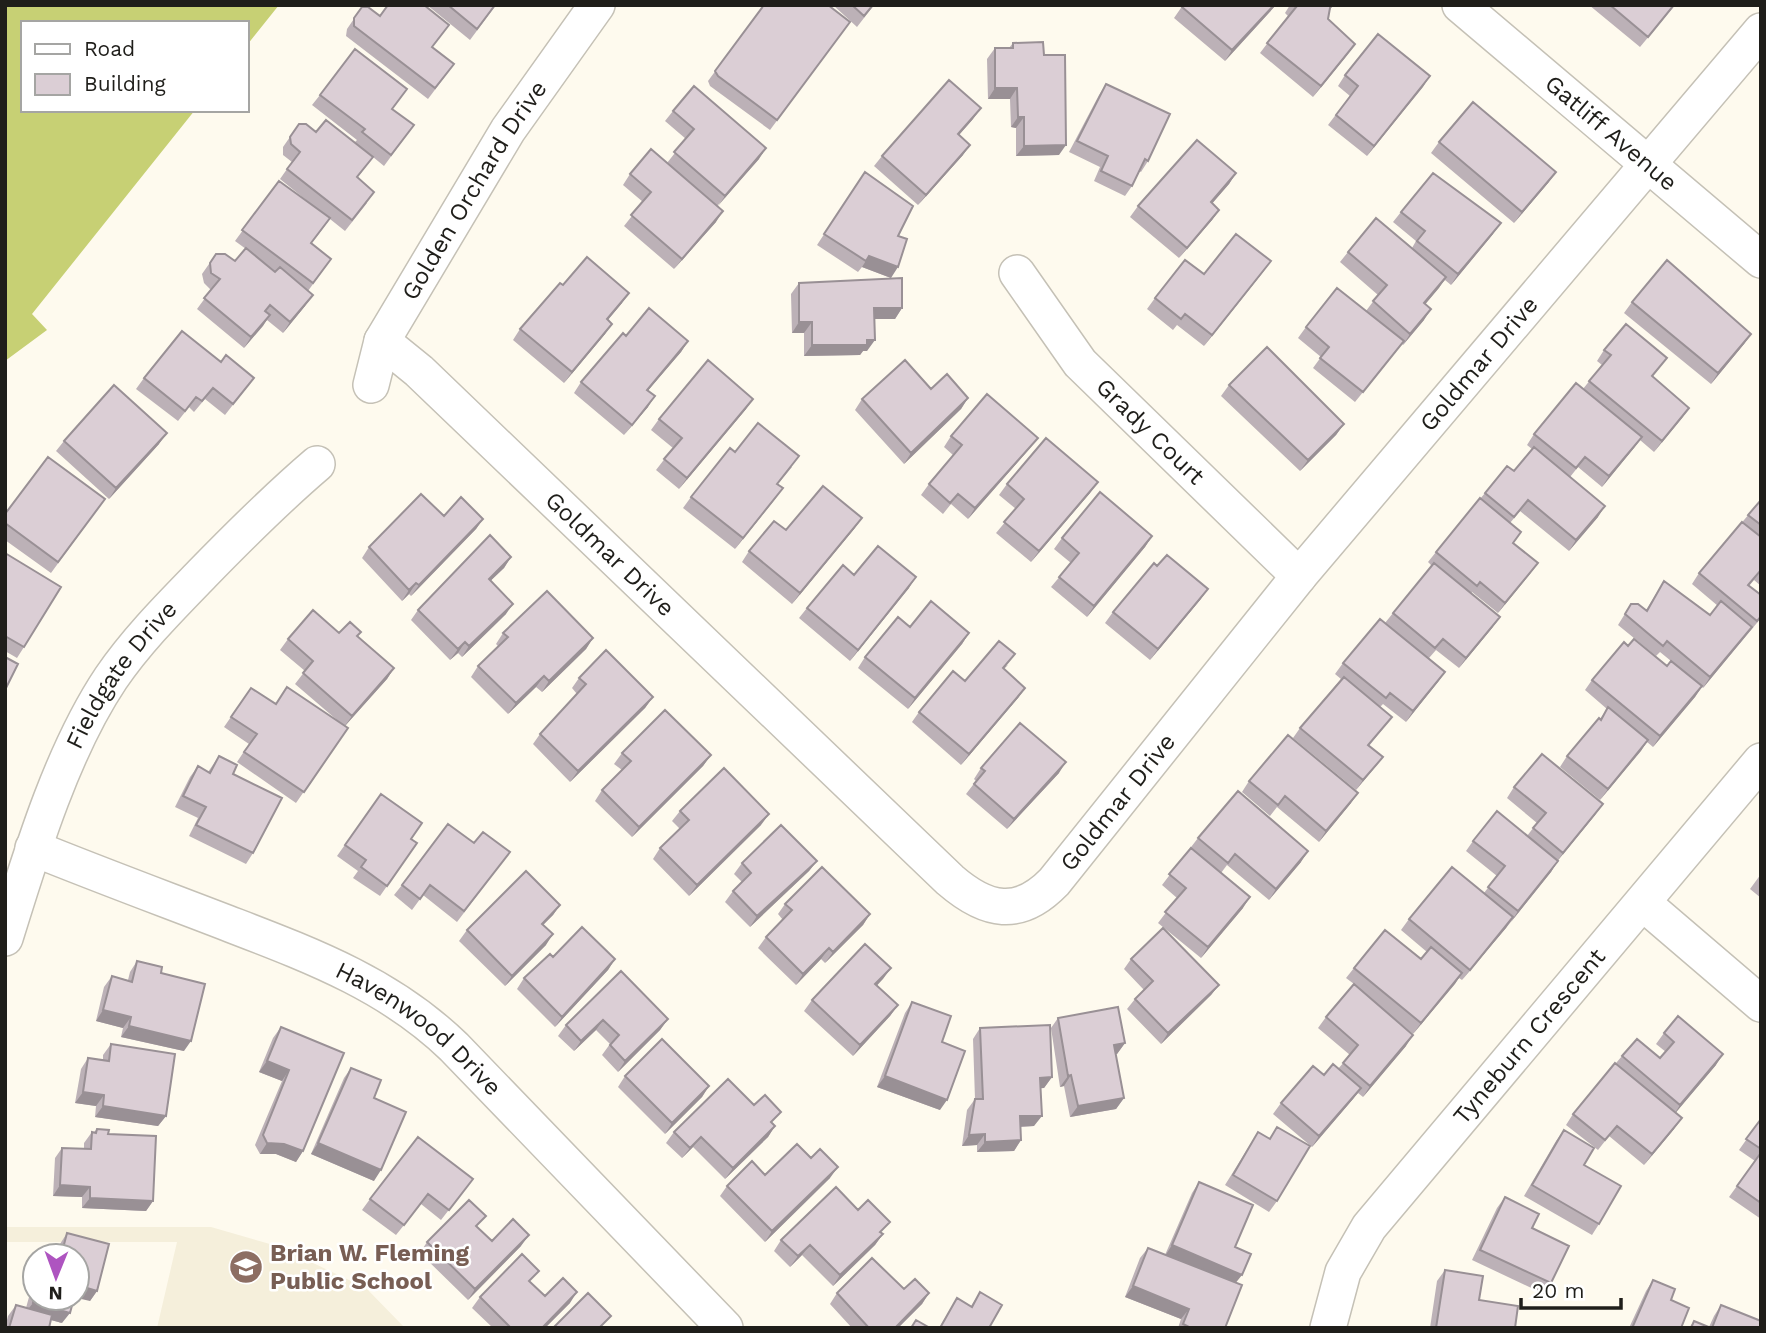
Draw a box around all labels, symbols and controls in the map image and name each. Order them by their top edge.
legend [21,21,248,112]
text: Road [84,36,135,61]
street label: Gatliff Avenue [1539,69,1683,197]
text: Building [84,71,166,96]
street label: Golden Orchard Drive [396,75,553,305]
street label: Goldmar Drive [1414,291,1544,437]
street label: Grady Court [1090,372,1210,490]
street label: Goldmar Drive [540,486,680,622]
street label: Fieldgate Drive [60,595,183,753]
street label: Goldmar Drive [1054,728,1181,877]
street label: Tyneburn Crescent [1448,943,1611,1130]
street label: Havenwood Drive [331,956,507,1101]
place label: Brian W. Fleming Public School [270,1239,469,1295]
north arrow [21,1242,91,1312]
school or university icon: Brian W. Fleming Public School [227,1248,265,1286]
scale bar [1521,1266,1621,1310]
text: 20 m [1532,1278,1584,1303]
text: N [48,1282,63,1305]

